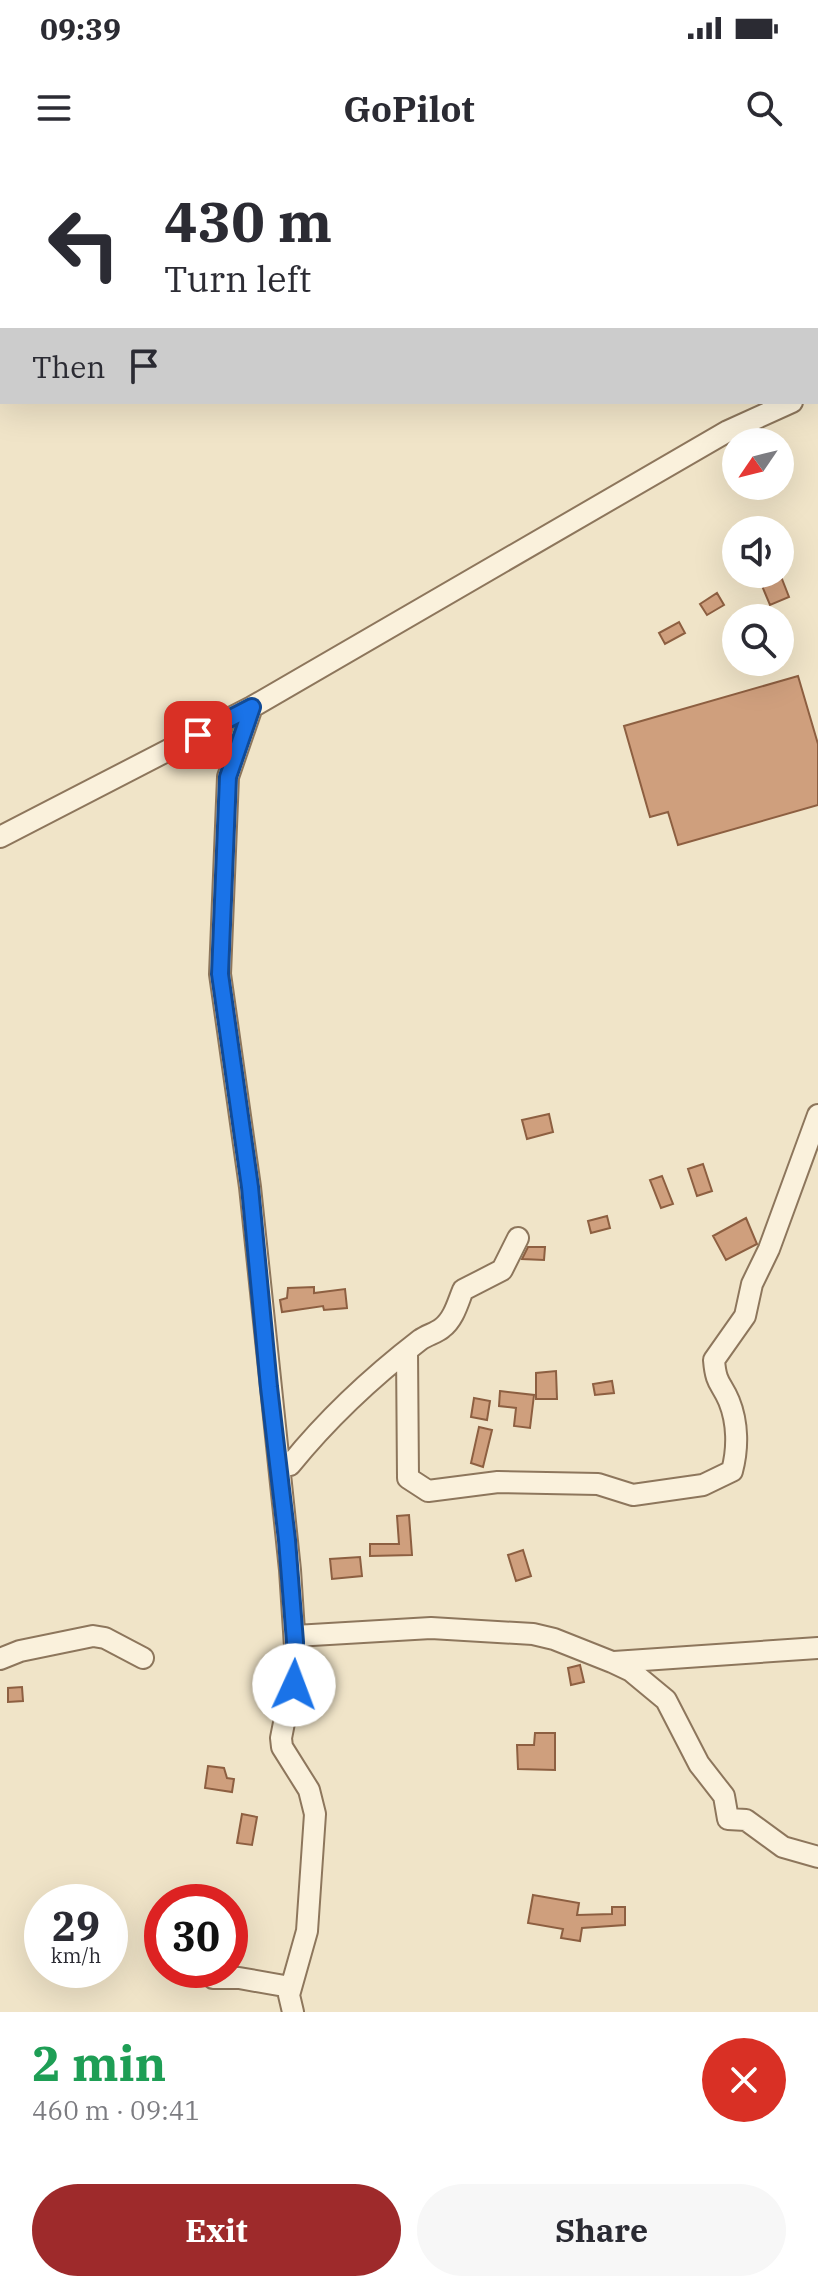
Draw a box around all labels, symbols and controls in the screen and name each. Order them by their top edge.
text: 09:39 [40,9,121,48]
text: GoPilot [343,85,475,132]
icon: menu [32,86,76,130]
icon: search [742,86,786,130]
text: 430 m [164,185,332,257]
icon: left [32,192,136,296]
text: Turn left [164,255,311,302]
icon: arrive [122,344,166,388]
text: Then [32,347,106,386]
north arrow [722,428,794,500]
map controls [722,428,794,676]
button: sound [722,516,794,588]
button: search [722,604,794,676]
pin [164,701,232,769]
icon: arrive [176,713,220,757]
position arrow [252,1643,336,1727]
speed limit sign: 30 [144,1884,248,1988]
text: 29 [52,1900,100,1952]
text: km/h [51,1942,101,1969]
text: 2 min [32,2032,166,2094]
button: close [702,2038,786,2122]
text: 460 m · 09:41 [32,2093,200,2127]
button: Exit [32,2184,401,2276]
button: Share [417,2184,786,2276]

